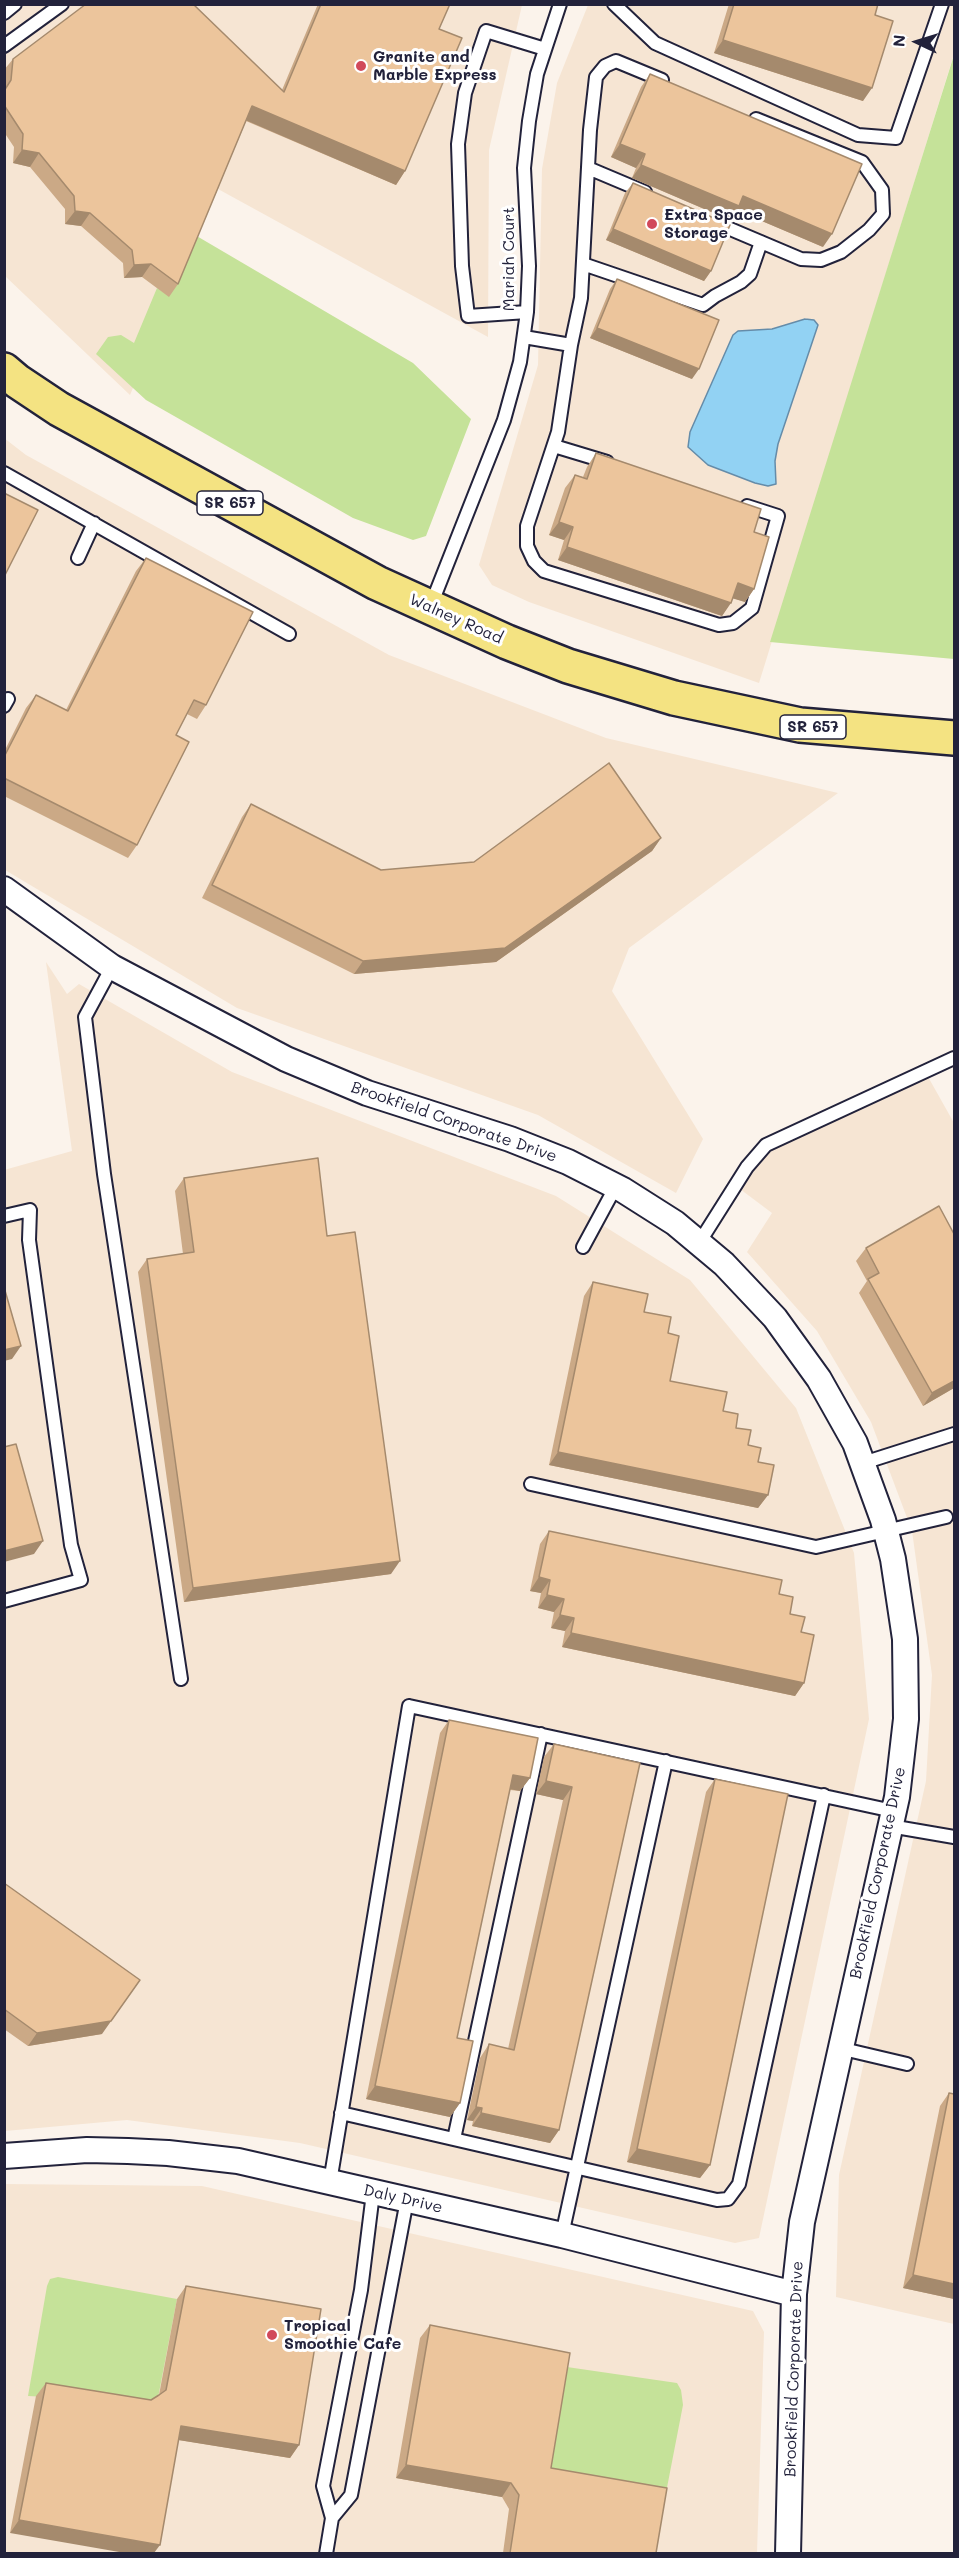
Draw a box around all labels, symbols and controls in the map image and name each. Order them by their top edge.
north arrow [887,12,947,72]
text: N [888,34,909,48]
place label: Granite and Marble Express [373,47,497,85]
marker: Granite and Marble Express [354,59,368,73]
place label: Extra Space Storage [664,205,763,243]
street label: Mariah Court [499,207,519,311]
marker: Extra Space Storage [645,217,659,231]
road number: SR 657 [197,491,263,515]
street label: Walney Road [406,590,506,648]
road number: SR 657 [780,715,846,739]
street label: Brookfield Corporate Drive [349,1078,559,1166]
street label: Brookfield Corporate Drive [846,1765,910,1981]
street label: Daly Drive [362,2181,444,2217]
street label: Brookfield Corporate Drive [781,2261,807,2477]
place label: Tropical Smoothie Cafe [284,2316,401,2354]
marker: Tropical Smoothie Cafe [265,2328,279,2342]

